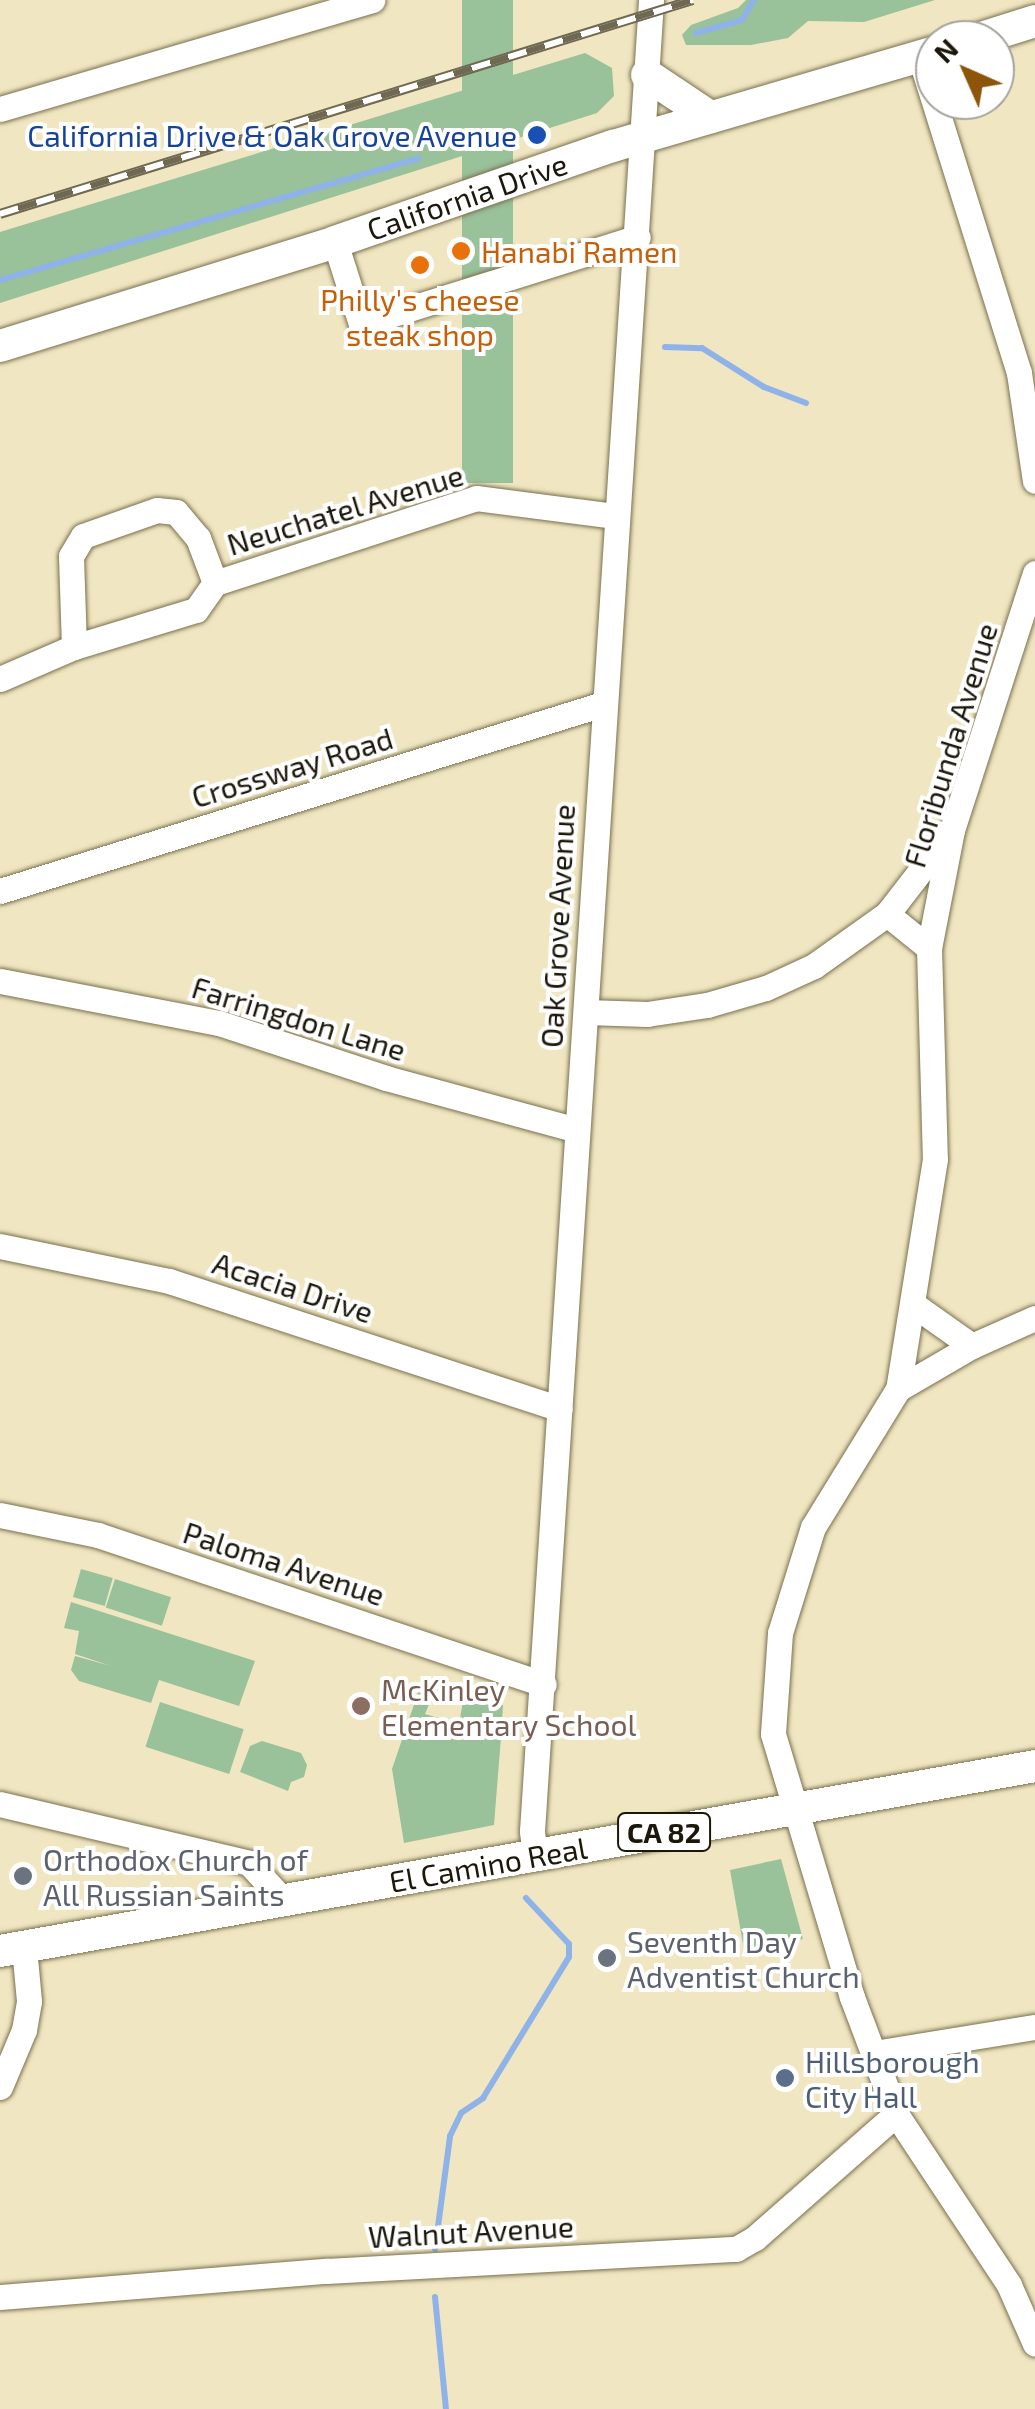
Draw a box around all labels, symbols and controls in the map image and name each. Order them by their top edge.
north arrow [915,20,1015,120]
text: N [926,31,964,69]
place label: California Drive & Oak Grove Avenue [26,117,517,153]
marker: California Drive & Oak Grove Avenue [526,124,548,146]
street label: California Drive [362,145,572,247]
place label: Hanabi Ramen [481,233,677,269]
marker: Hanabi Ramen [450,240,472,262]
marker: Philly's cheese steak shop [409,254,431,276]
place label: Philly's cheese steak shop [320,281,520,352]
street label: Neuchatel Avenue [222,456,468,562]
street label: Floribunda Avenue [896,618,1004,872]
street label: Crossway Road [187,719,397,815]
street label: Oak Grove Avenue [533,803,581,1049]
street label: Farringdon Lane [188,968,410,1068]
street label: Acacia Drive [208,1244,378,1330]
street label: Paloma Avenue [179,1513,389,1613]
place label: McKinley Elementary School [381,1671,637,1742]
marker: McKinley Elementary School [350,1695,372,1717]
road number: CA 82 [616,1809,712,1855]
street label: El Camino Real [386,1829,590,1899]
place label: Orthodox Church of All Russian Saints [43,1841,308,1912]
marker: Orthodox Church of All Russian Saints [12,1865,34,1887]
place label: Seventh Day Adventist Church [627,1923,860,1994]
marker: Seventh Day Adventist Church [596,1947,618,1969]
place label: Hillsborough City Hall [805,2043,980,2114]
marker: Hillsborough City Hall [774,2067,796,2089]
street label: Walnut Avenue [367,2208,575,2254]

